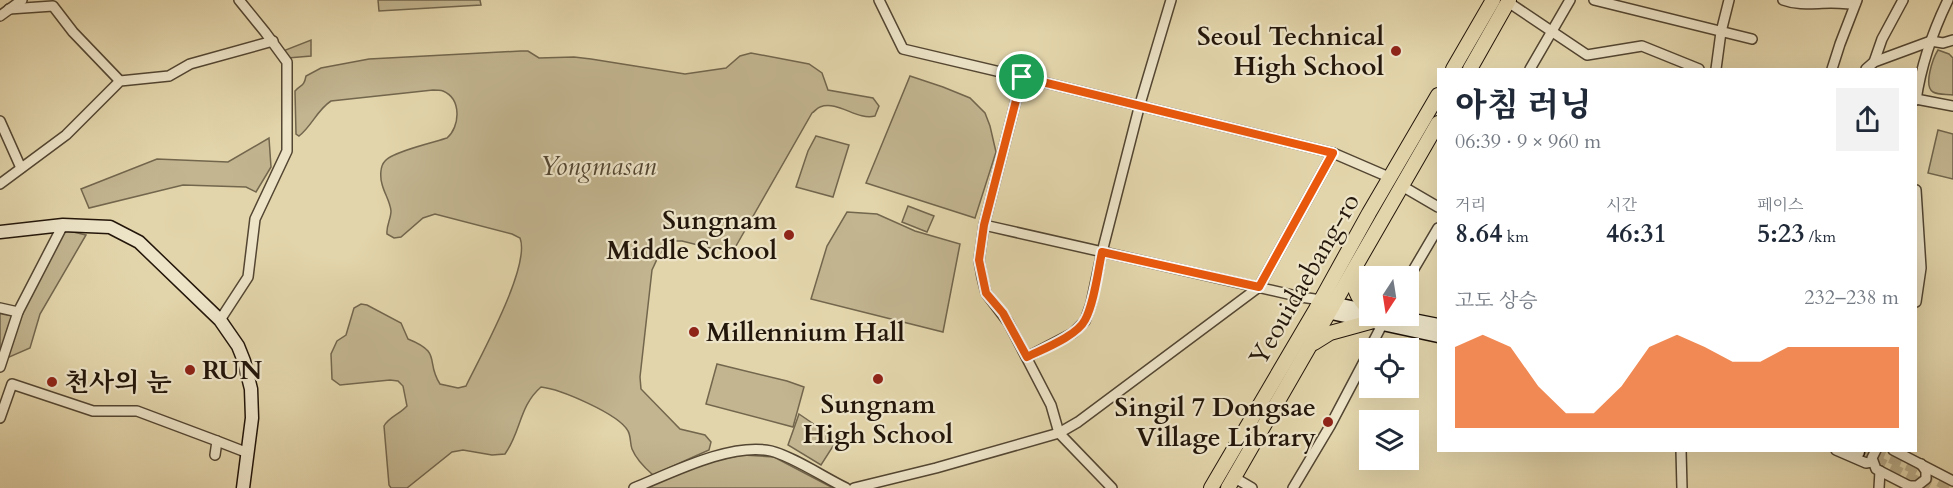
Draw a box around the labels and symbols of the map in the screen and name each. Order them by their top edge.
place label: Seoul Technical High School [1197,19,1384,84]
marker: Seoul Technical High School [1389,44,1403,58]
pin [996,51,1047,102]
park label: Yongmasan [540,149,657,184]
street label: Yeouidaebang-ro [1241,187,1368,372]
place label: Sungnam Middle School [606,203,777,268]
marker: Sungnam Middle School [782,228,796,242]
north arrow [1359,266,1419,326]
place label: Millennium Hall [706,315,905,350]
marker: Millennium Hall [687,325,701,339]
place label: RUN [202,353,263,388]
marker: RUN [183,363,197,377]
place label: 천사의 눈 [64,365,172,400]
marker: Sungnam High School [871,372,885,386]
marker: 천사의 눈 [45,375,59,389]
place label: Sungnam High School [803,387,954,452]
place label: Singil 7 Dongsae Village Library [1115,390,1316,455]
marker: Singil 7 Dongsae Village Library [1321,415,1335,429]

